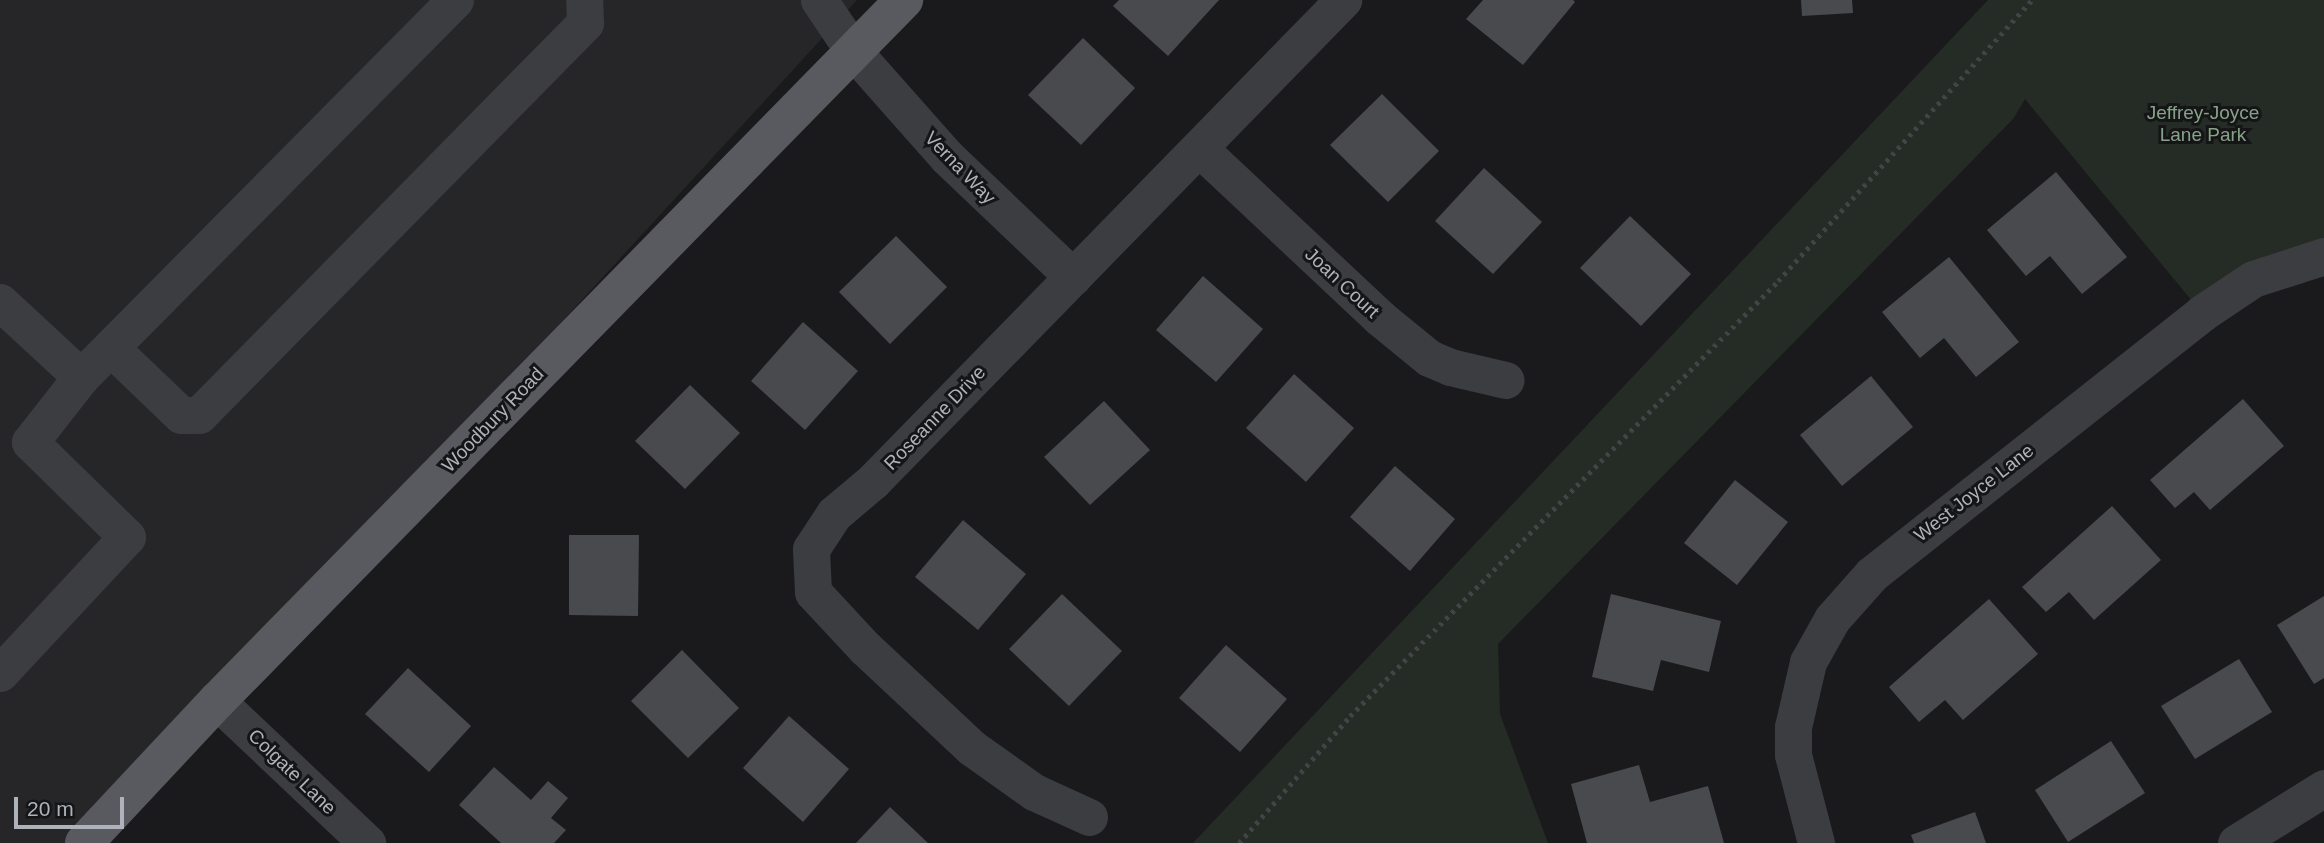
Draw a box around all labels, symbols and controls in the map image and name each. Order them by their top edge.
park label: Jeffrey-Joyce Lane Park [2147,102,2259,146]
street label: Verna Way [920,127,1000,209]
street label: Joan Court [1300,243,1384,323]
street label: Roseanne Drive [879,361,991,475]
street label: Woodbury Road [437,363,549,477]
street label: West Joyce Lane [1910,439,2038,547]
street label: Colgate Lane [243,725,341,819]
scale bar [18,784,128,828]
text: 20 m [27,797,74,820]

